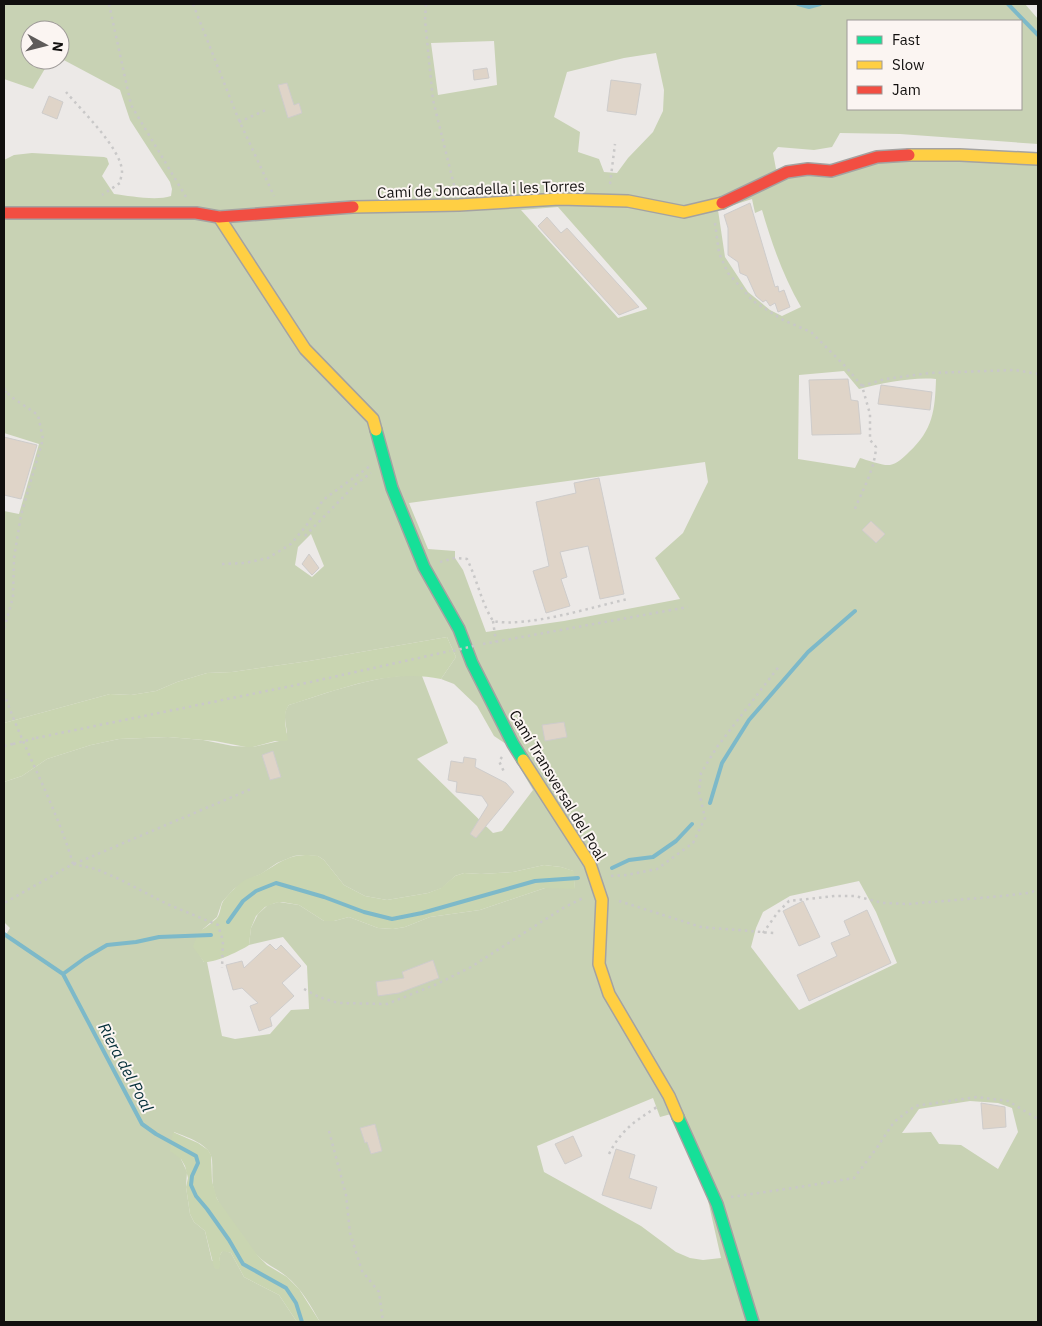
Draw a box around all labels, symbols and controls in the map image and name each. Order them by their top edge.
north arrow [20,20,70,70]
legend [847,20,1022,110]
text: Fast [892,30,920,49]
text: N [48,40,67,53]
text: Slow [892,55,925,74]
text: Jam [892,80,921,99]
street label: Camí de Joncadella i les Torres [377,176,585,202]
street label: Camí Transversal del Poal [505,706,611,864]
water label: Riera del Poal [94,1019,158,1116]

